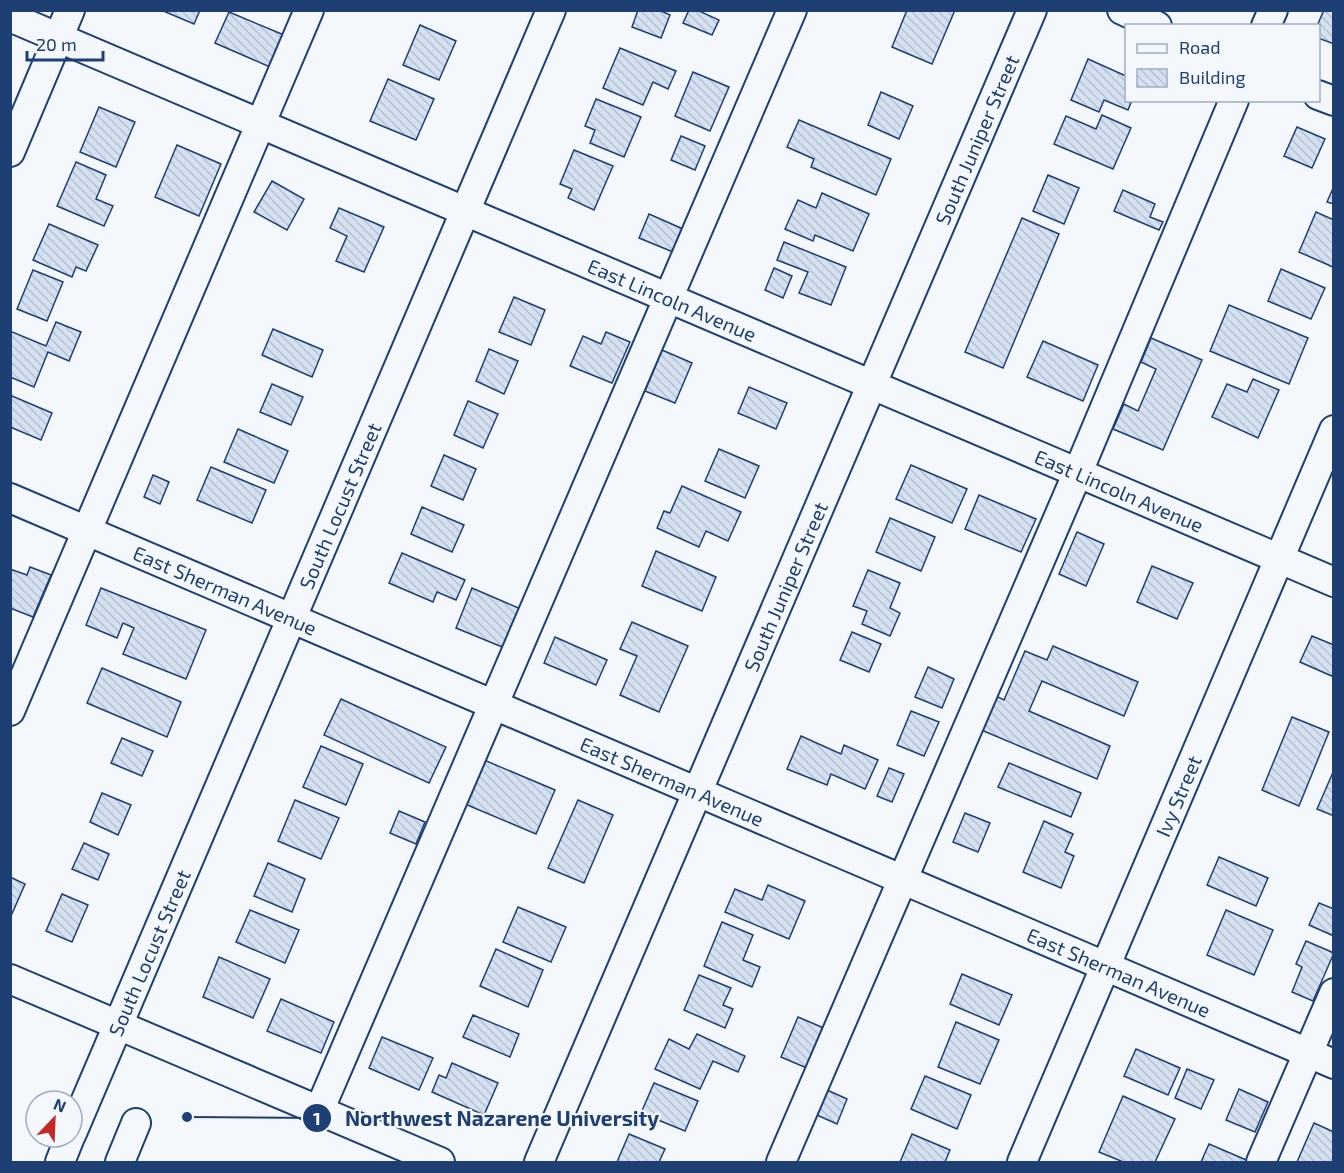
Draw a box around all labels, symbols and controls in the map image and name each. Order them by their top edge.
scale bar [27,24,104,62]
legend [1125,24,1320,102]
text: 20 m [36,33,77,55]
text: Road [1179,36,1220,58]
street label: South Juniper Street [930,51,1024,228]
text: Building [1179,66,1246,88]
street label: East Lincoln Avenue [584,253,760,346]
street label: South Locust Street [294,419,386,592]
street label: East Lincoln Avenue [1031,444,1207,537]
street label: South Juniper Street [738,498,832,675]
street label: East Sherman Avenue [130,540,321,640]
street label: East Sherman Avenue [577,731,767,831]
street label: Ivy Street [1150,751,1206,840]
street label: South Locust Street [103,866,195,1039]
street label: East Sherman Avenue [1024,922,1214,1022]
north arrow [24,1089,84,1149]
text: N [51,1094,69,1116]
callout: Northwest Nazarene University [302,1099,671,1138]
text: Northwest Nazarene University [345,1105,659,1131]
text: 1 [313,1107,321,1129]

